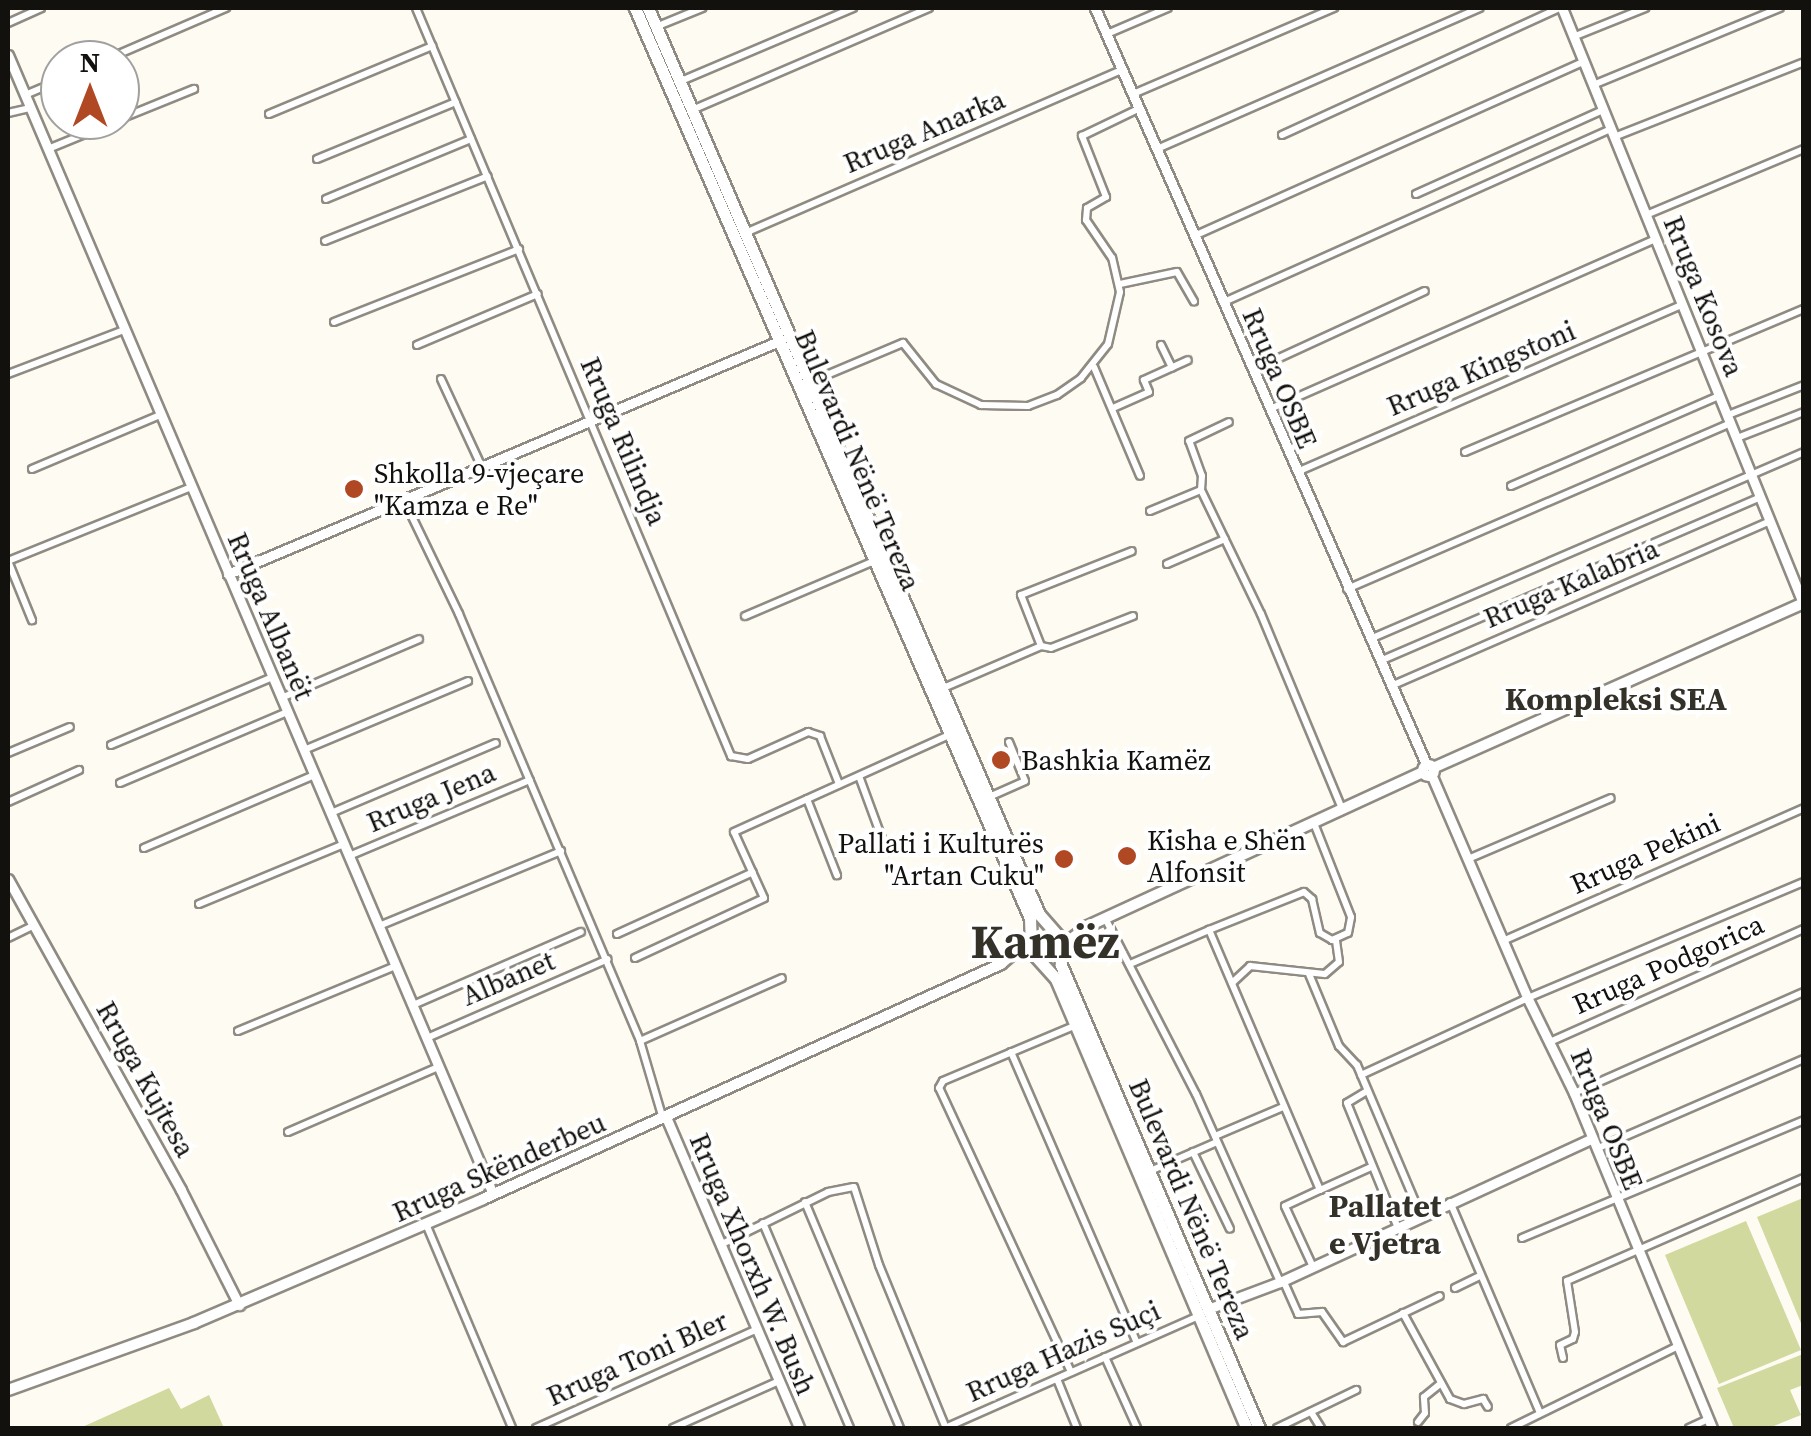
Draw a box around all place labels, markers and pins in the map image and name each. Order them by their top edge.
place label: Shkolla 9-vjeçare "Kamza e Re" [374,456,584,522]
marker: Shkolla 9-vjeçare "Kamza e Re" [343,478,365,500]
place label: Bashkia Kamëz [1021,743,1211,777]
marker: Bashkia Kamëz [990,749,1012,771]
place label: Kisha e Shën Alfonsit [1147,823,1306,889]
place label: Pallati i Kulturës "Artan Cuku" [838,826,1044,892]
marker: Kisha e Shën Alfonsit [1116,845,1138,867]
marker: Pallati i Kulturës "Artan Cuku" [1053,848,1075,870]

